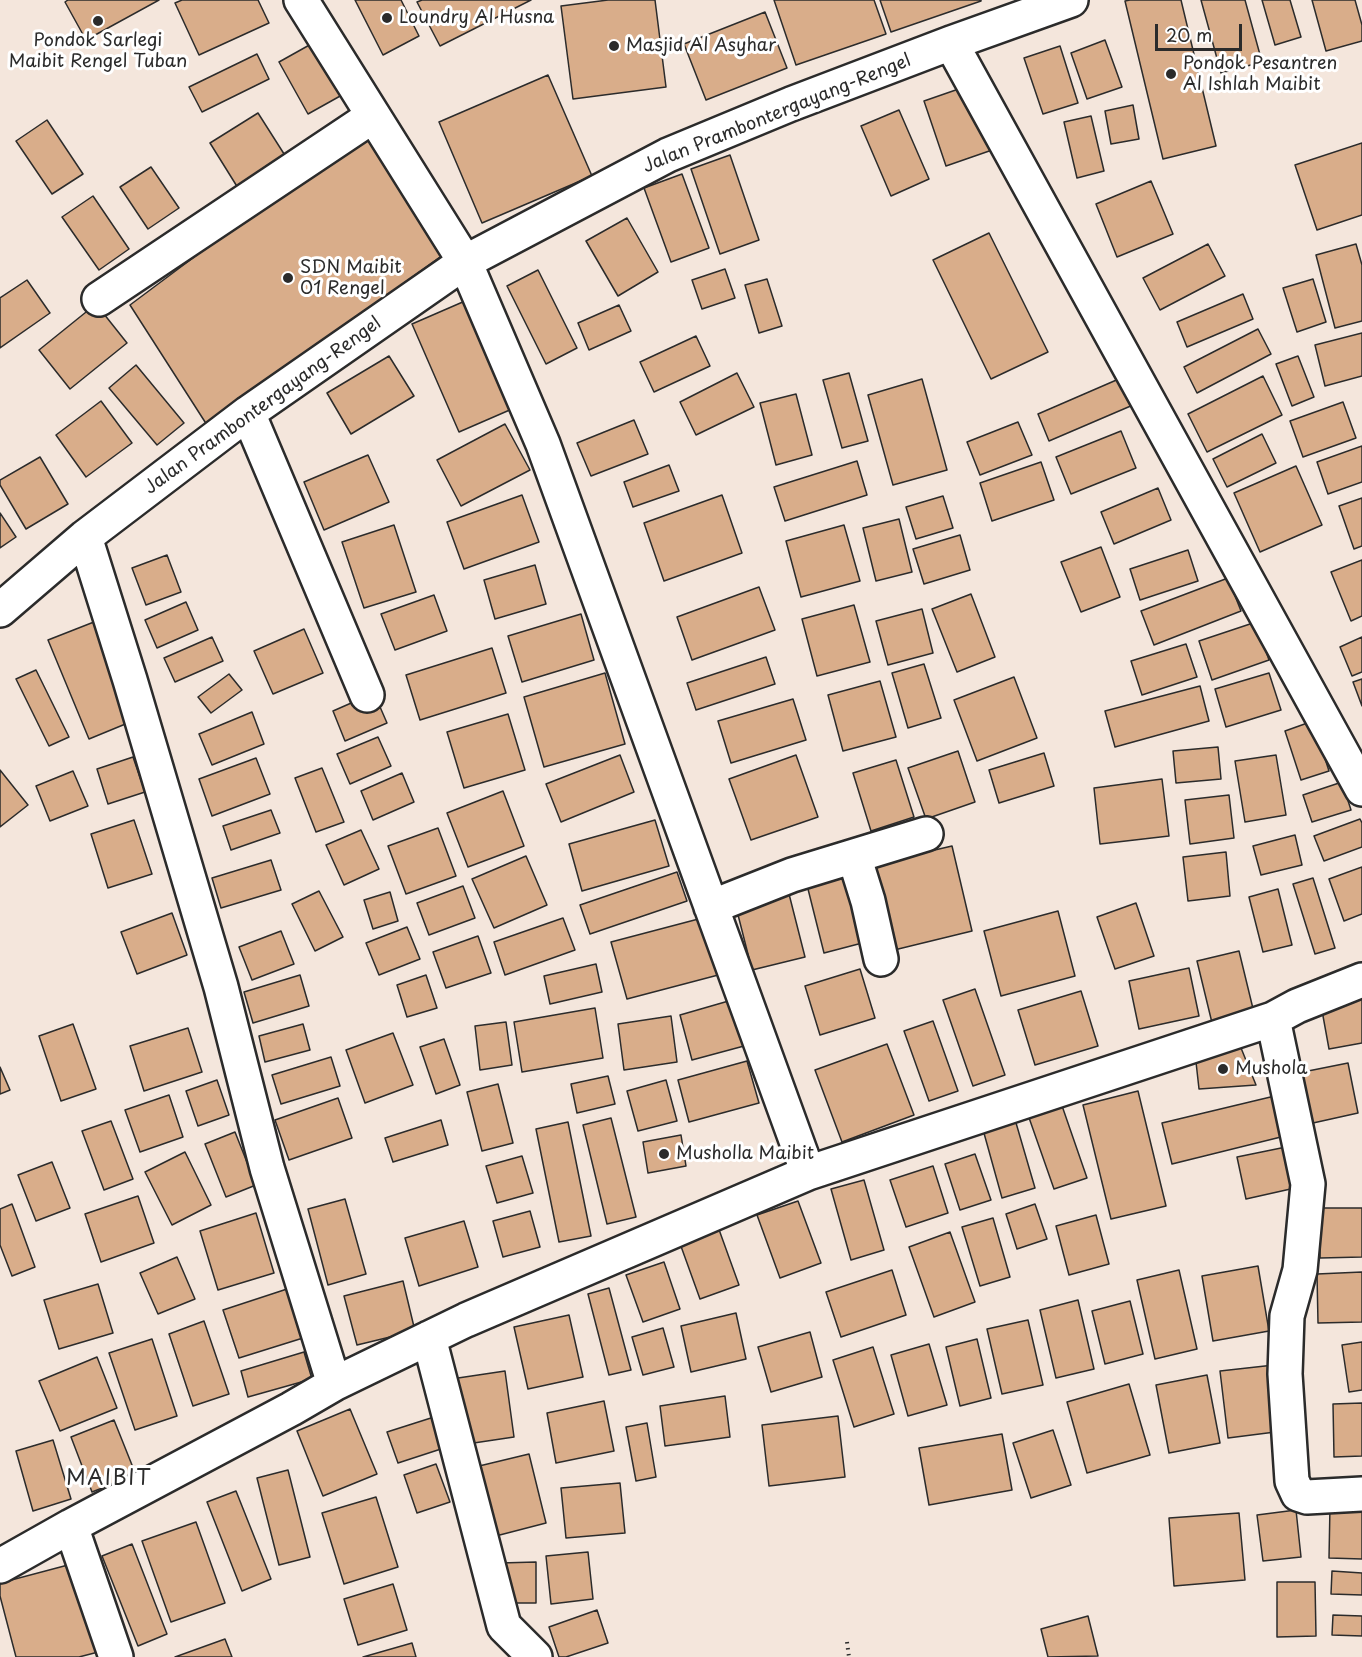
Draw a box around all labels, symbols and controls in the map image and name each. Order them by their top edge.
place label: Loundry Al Husna [399,7,554,29]
marker: Loundry Al Husna [380,11,394,25]
scale bar [1158,12,1245,50]
marker: Pondok Sarlegi Maibit Rengel Tuban [91,14,105,28]
text: 20 m [1166,21,1212,48]
place label: Pondok Sarlegi Maibit Rengel Tuban [9,30,187,72]
place label: Masjid Al Asyhar [626,35,776,57]
marker: Masjid Al Asyhar [607,39,621,53]
street label: Jalan Prambontergayang-Rengel [640,50,914,178]
place label: Pondok Pesantren Al Ishlah Maibit [1183,53,1337,96]
marker: Pondok Pesantren Al Ishlah Maibit [1164,67,1178,81]
place label: SDN Maibit 01 Rengel [300,257,402,300]
marker: SDN Maibit 01 Rengel [281,271,295,285]
street label: Jalan Prambontergayang-Rengel [140,313,386,499]
place label: Mushola [1235,1058,1307,1080]
marker: Mushola [1216,1062,1230,1076]
place label: Musholla Maibit [676,1143,814,1165]
marker: Musholla Maibit [657,1147,671,1161]
district label: MAIBIT [66,1466,152,1492]

